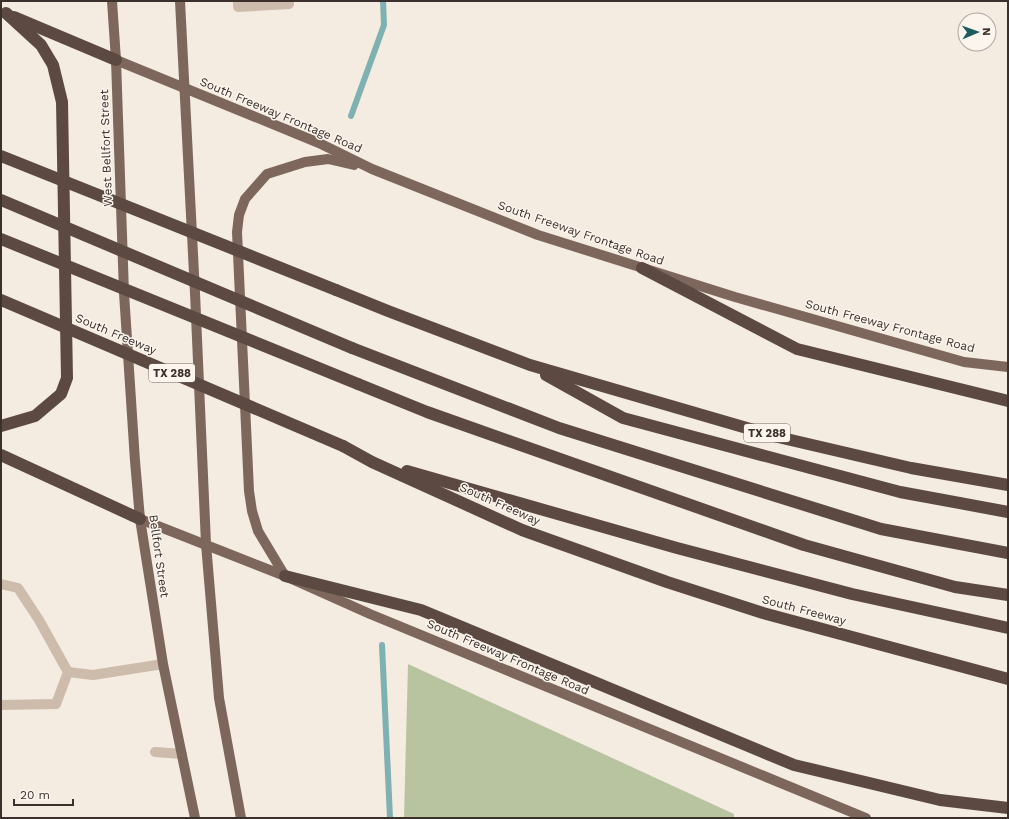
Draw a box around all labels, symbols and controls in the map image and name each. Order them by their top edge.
north arrow [957,12,997,52]
text: N [980,27,993,36]
street label: South Freeway Frontage Road [198,74,364,156]
street label: West Bellfort Street [97,89,115,207]
street label: South Freeway Frontage Road [496,198,666,268]
street label: South Freeway Frontage Road [804,297,976,355]
street label: South Freeway [73,311,159,358]
road number: TX 288 [149,364,195,382]
road number: TX 288 [744,424,790,442]
street label: South Freeway [458,480,543,528]
street label: Bellfort Street [146,514,172,598]
street label: South Freeway [760,592,848,628]
street label: South Freeway Frontage Road [425,616,591,698]
scale bar [14,781,73,807]
text: 20 m [20,788,50,802]

